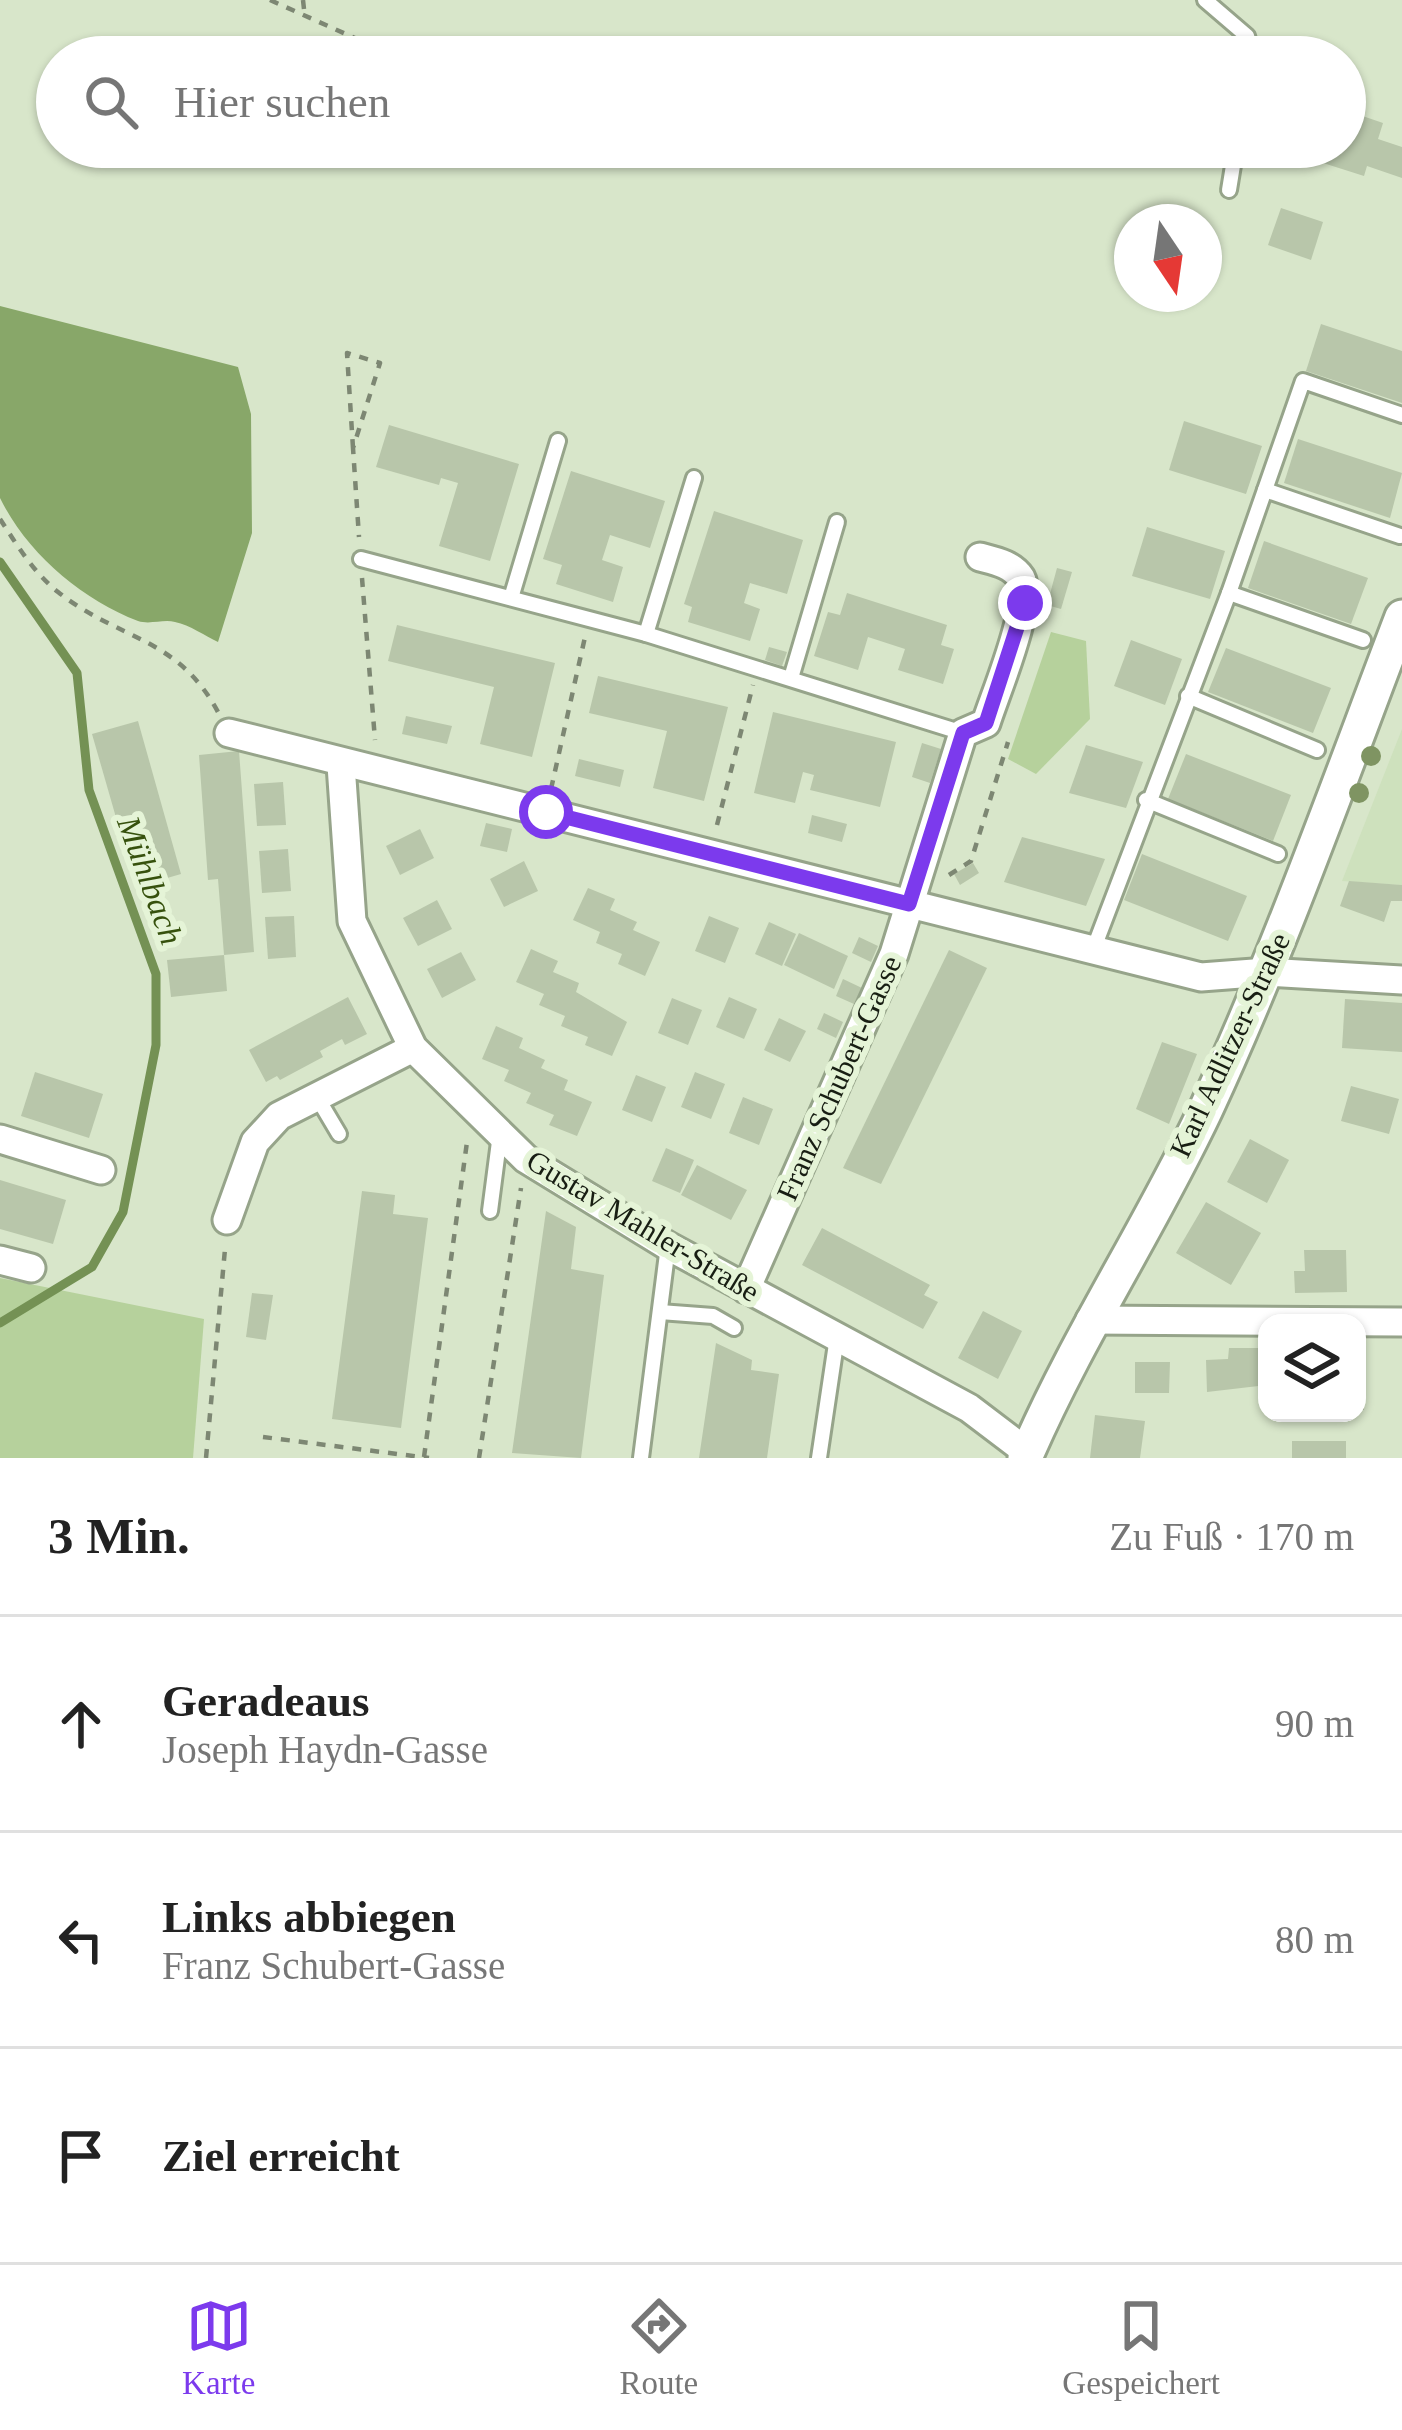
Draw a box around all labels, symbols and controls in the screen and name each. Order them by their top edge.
search box [36,36,1366,168]
icon: search [78,69,144,135]
text: Hier suchen [174,77,390,127]
north arrow [1114,204,1222,312]
route end [998,576,1052,630]
route start [519,785,573,839]
water label: Mühlbach [110,810,190,949]
street label: Karl Adlitzer-Straße [1163,927,1296,1162]
street label: Franz Schubert-Gasse [770,950,907,1205]
street label: Gustav Mahler-Straße [521,1143,765,1308]
map controls [1258,1314,1366,1422]
button: layers [1258,1314,1366,1422]
text: 3 Min. [48,1508,190,1564]
text: Zu Fuß · 170 m [1109,1515,1354,1558]
text: Geradeaus [162,1676,370,1726]
icon: ahead [48,1691,114,1757]
text: 90 m [1275,1702,1354,1745]
text: Joseph Haydn-Gasse [162,1728,488,1771]
text: Links abbiegen [162,1892,456,1942]
icon: left [48,1907,114,1973]
text: 80 m [1275,1918,1354,1961]
text: Franz Schubert-Gasse [162,1944,505,1987]
icon: arrive [48,2123,114,2189]
text: Ziel erreicht [162,2131,400,2181]
tab: Karte [182,2293,255,2402]
tab: Route [619,2293,698,2402]
tab: Gespeichert [1062,2293,1220,2402]

